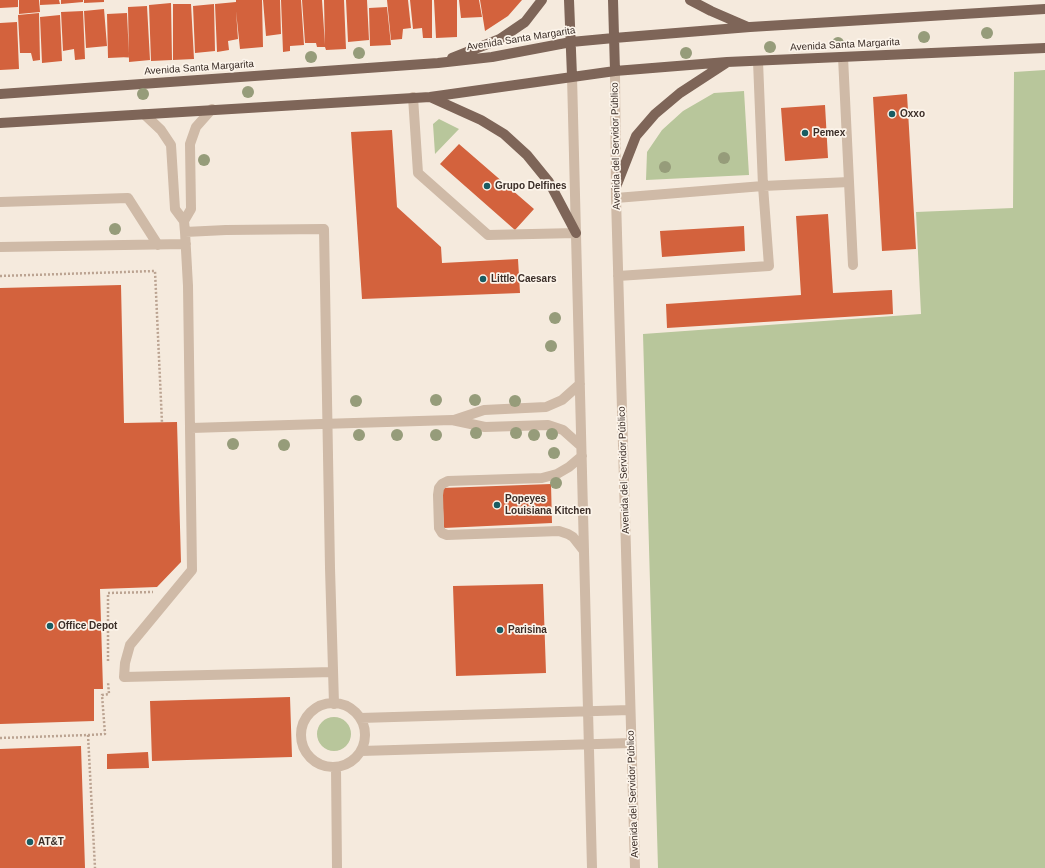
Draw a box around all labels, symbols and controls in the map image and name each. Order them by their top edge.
street label: Avenida Santa Margarita [466,24,576,54]
street label: Avenida Santa Margarita [790,36,900,54]
street label: Avenida Santa Margarita [144,58,254,78]
street label: Avenida del Servidor Público [609,82,623,210]
place label: Oxxo [900,108,925,120]
marker: Oxxo [887,109,897,119]
place label: Pemex [813,127,845,139]
marker: Pemex [800,128,810,138]
place label: Grupo Delfines [495,180,567,192]
marker: Grupo Delfines [482,181,492,191]
place label: Little Caesars [491,273,557,285]
marker: Little Caesars [478,274,488,284]
street label: Avenida del Servidor Público [616,406,632,534]
place label: Popeyes Louisiana Kitchen [505,493,591,516]
marker: Popeyes Louisiana Kitchen [492,500,502,510]
place label: Office Depot [58,620,117,632]
marker: Office Depot [45,621,55,631]
place label: Parisina [508,624,547,636]
marker: Parisina [495,625,505,635]
street label: Avenida del Servidor Público [625,730,641,858]
place label: AT&T [38,836,64,848]
marker: AT&T [25,837,35,847]

